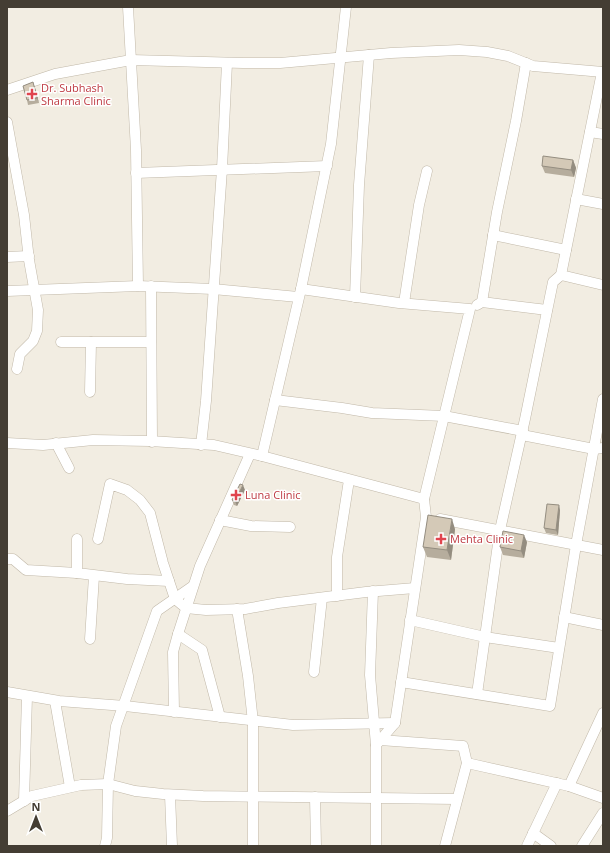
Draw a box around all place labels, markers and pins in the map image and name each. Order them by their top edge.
place label: Dr. Subhash Sharma Clinic [41,80,111,108]
marker: Dr. Subhash Sharma Clinic [26,88,38,100]
place label: Luna Clinic [245,487,300,502]
marker: Luna Clinic [230,489,242,501]
place label: Mehta Clinic [450,531,513,546]
marker: Mehta Clinic [435,533,447,545]

